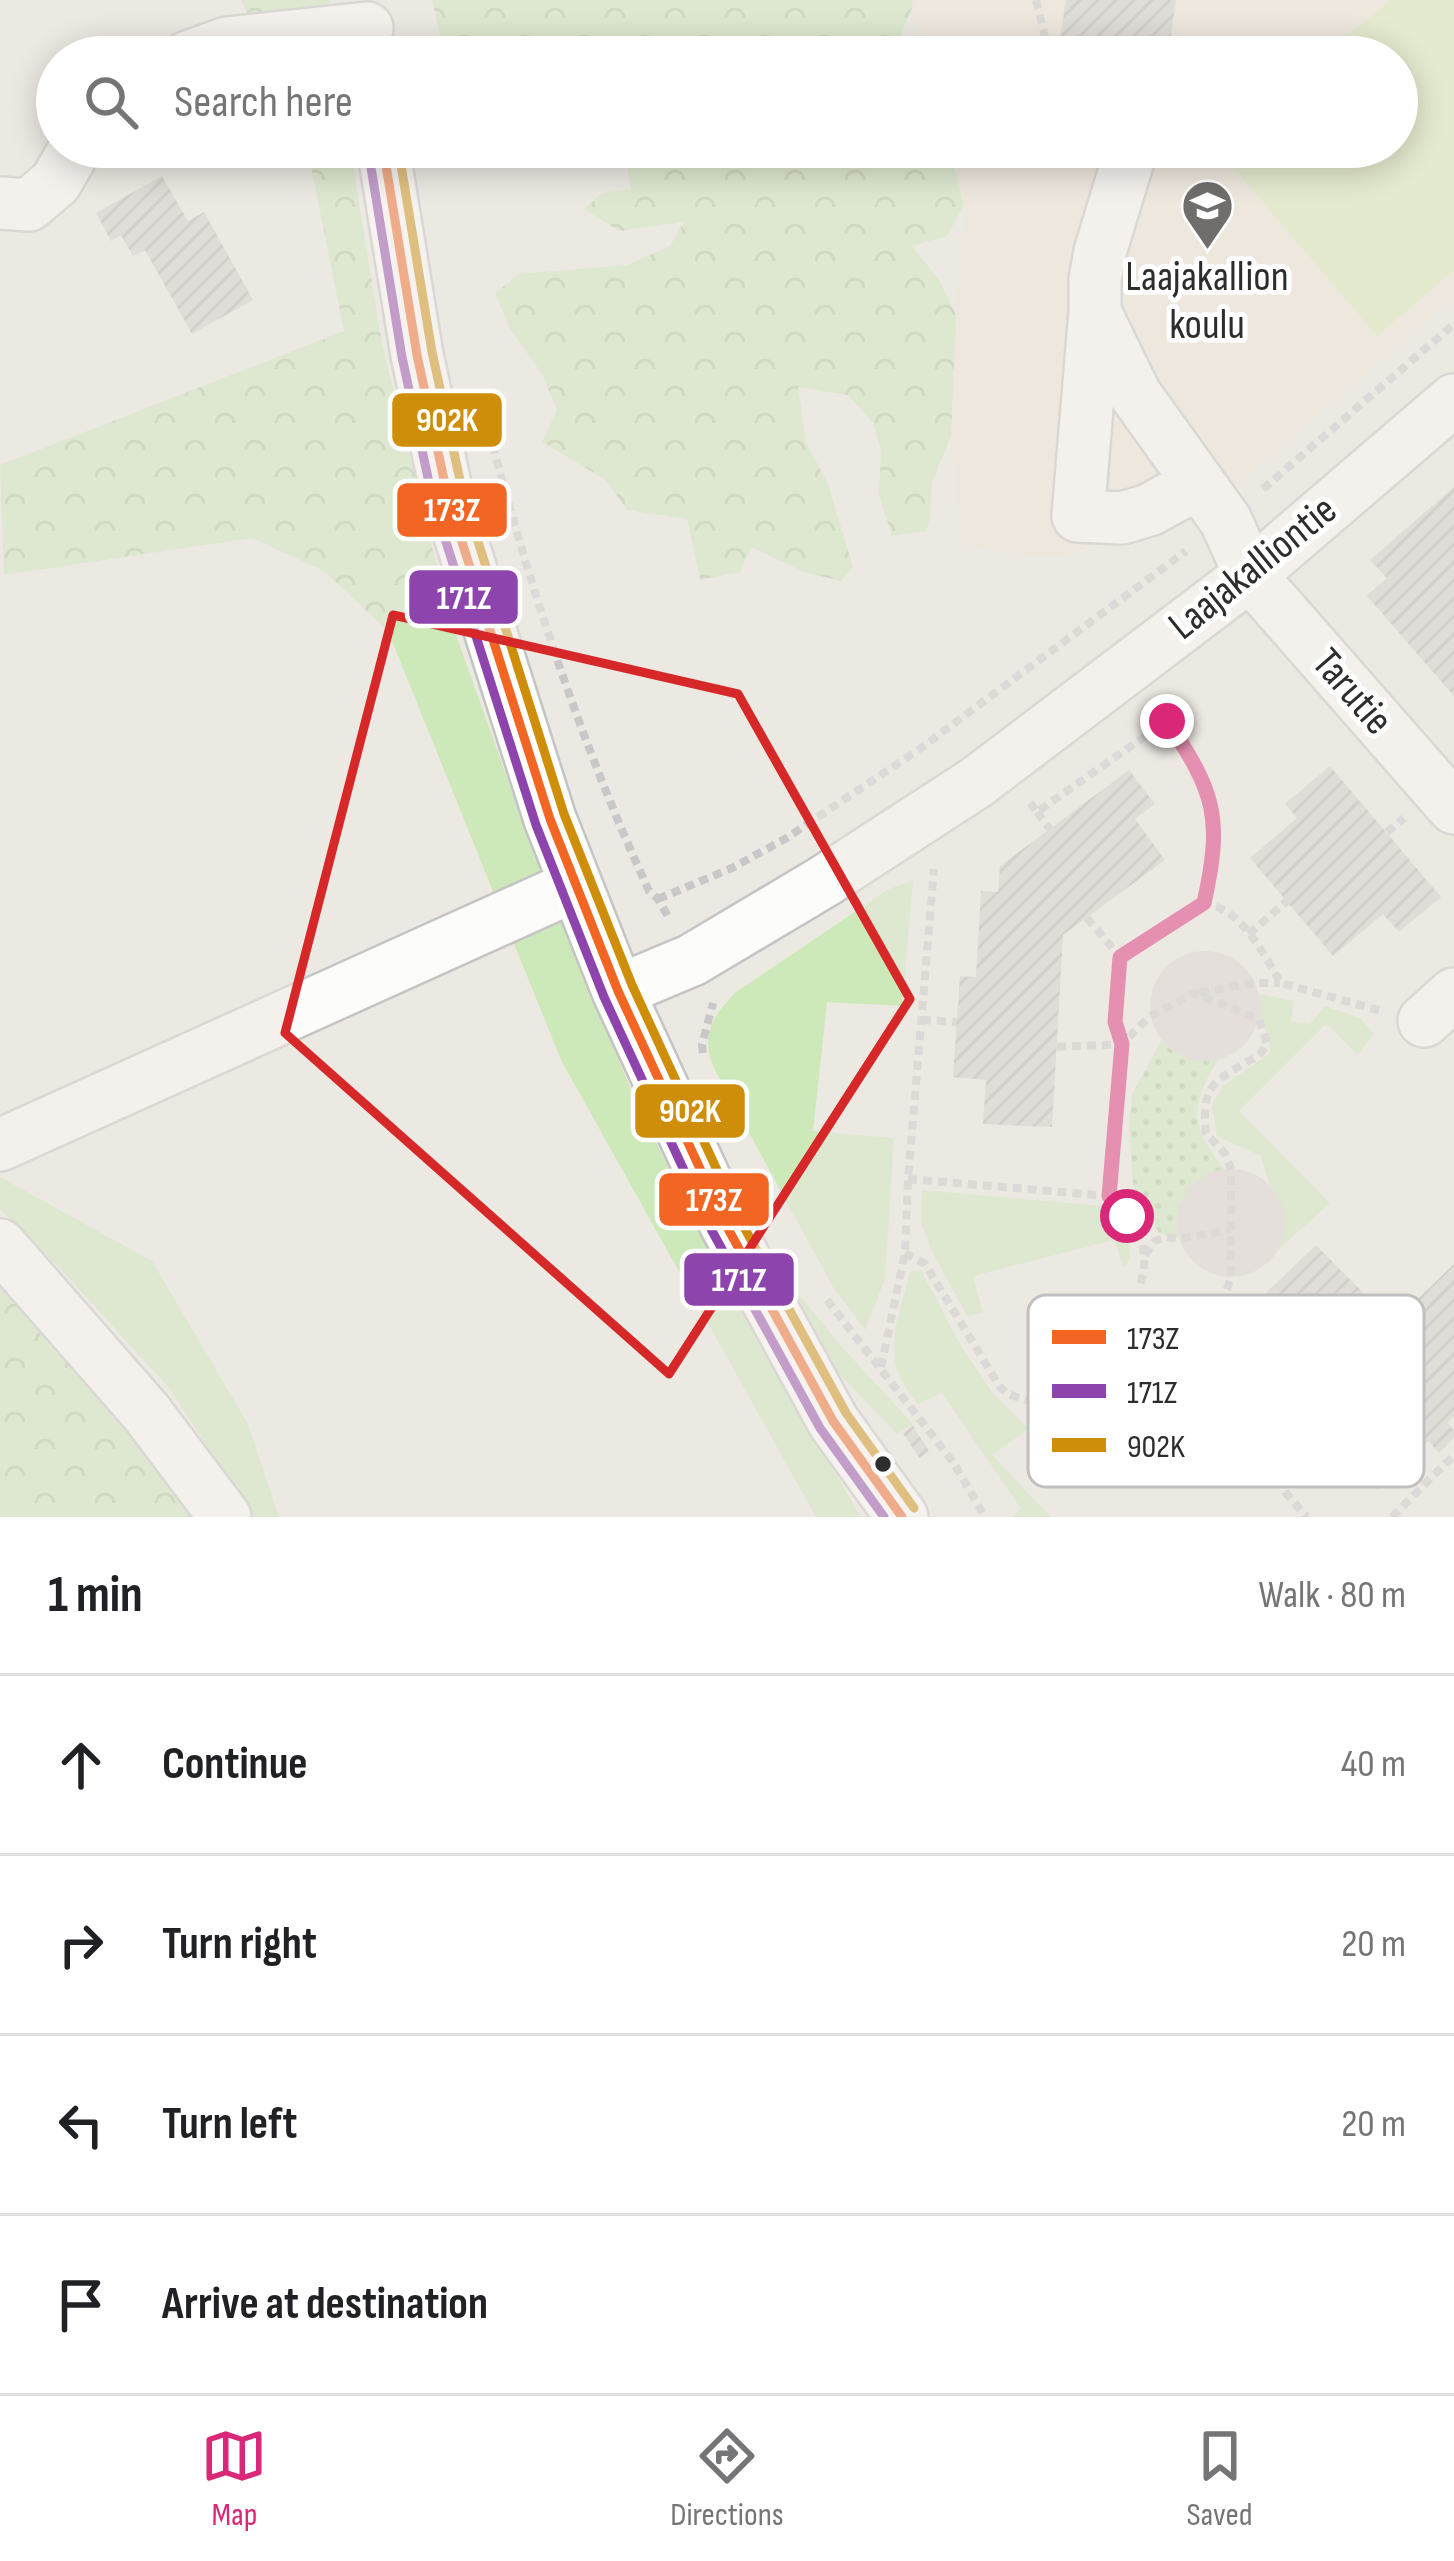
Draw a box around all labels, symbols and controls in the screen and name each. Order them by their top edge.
search box [36,36,1418,168]
icon: search [78,69,144,135]
text: Search here [174,75,353,130]
school or university icon: Laajakallion koulu [1179,177,1235,251]
place label: Laajakallion koulu [1125,252,1289,351]
line badge: 902K [390,391,504,449]
text: 902K [416,401,479,441]
line badge: 173Z [395,481,509,539]
street label: Laajakalliontie [1159,485,1347,651]
text: 173Z [424,491,481,531]
line badge: 171Z [407,568,520,626]
text: 171Z [436,579,492,619]
street label: Tarutie [1301,638,1403,746]
route end [1140,694,1194,748]
line badge: 902K [633,1082,747,1140]
text: 902K [659,1092,722,1132]
line badge: 173Z [657,1171,771,1228]
text: 173Z [686,1181,743,1221]
route start [1100,1189,1154,1243]
line badge: 171Z [682,1251,796,1308]
text: 171Z [711,1261,767,1301]
legend [1028,1295,1424,1487]
text: 173Z [1127,1319,1180,1359]
text: 171Z [1127,1373,1178,1413]
text: 902K [1127,1427,1185,1467]
unlabelled marker [872,1453,894,1475]
text: 1 min [48,1565,143,1626]
text: Walk · 80 m [1259,1572,1406,1619]
icon: ahead [48,1732,114,1798]
text: Continue [162,1737,308,1792]
text: 40 m [1341,1741,1406,1788]
icon: right [48,1912,114,1978]
text: Turn right [162,1917,317,1972]
text: 20 m [1341,1921,1406,1968]
icon: left [48,2092,114,2158]
text: Turn left [162,2097,297,2152]
text: 20 m [1341,2101,1406,2148]
icon: arrive [48,2272,114,2338]
text: Arrive at destination [162,2277,488,2332]
tab: Map [201,2423,267,2535]
tab: Directions [670,2423,784,2535]
tab: Saved [1186,2423,1253,2535]

